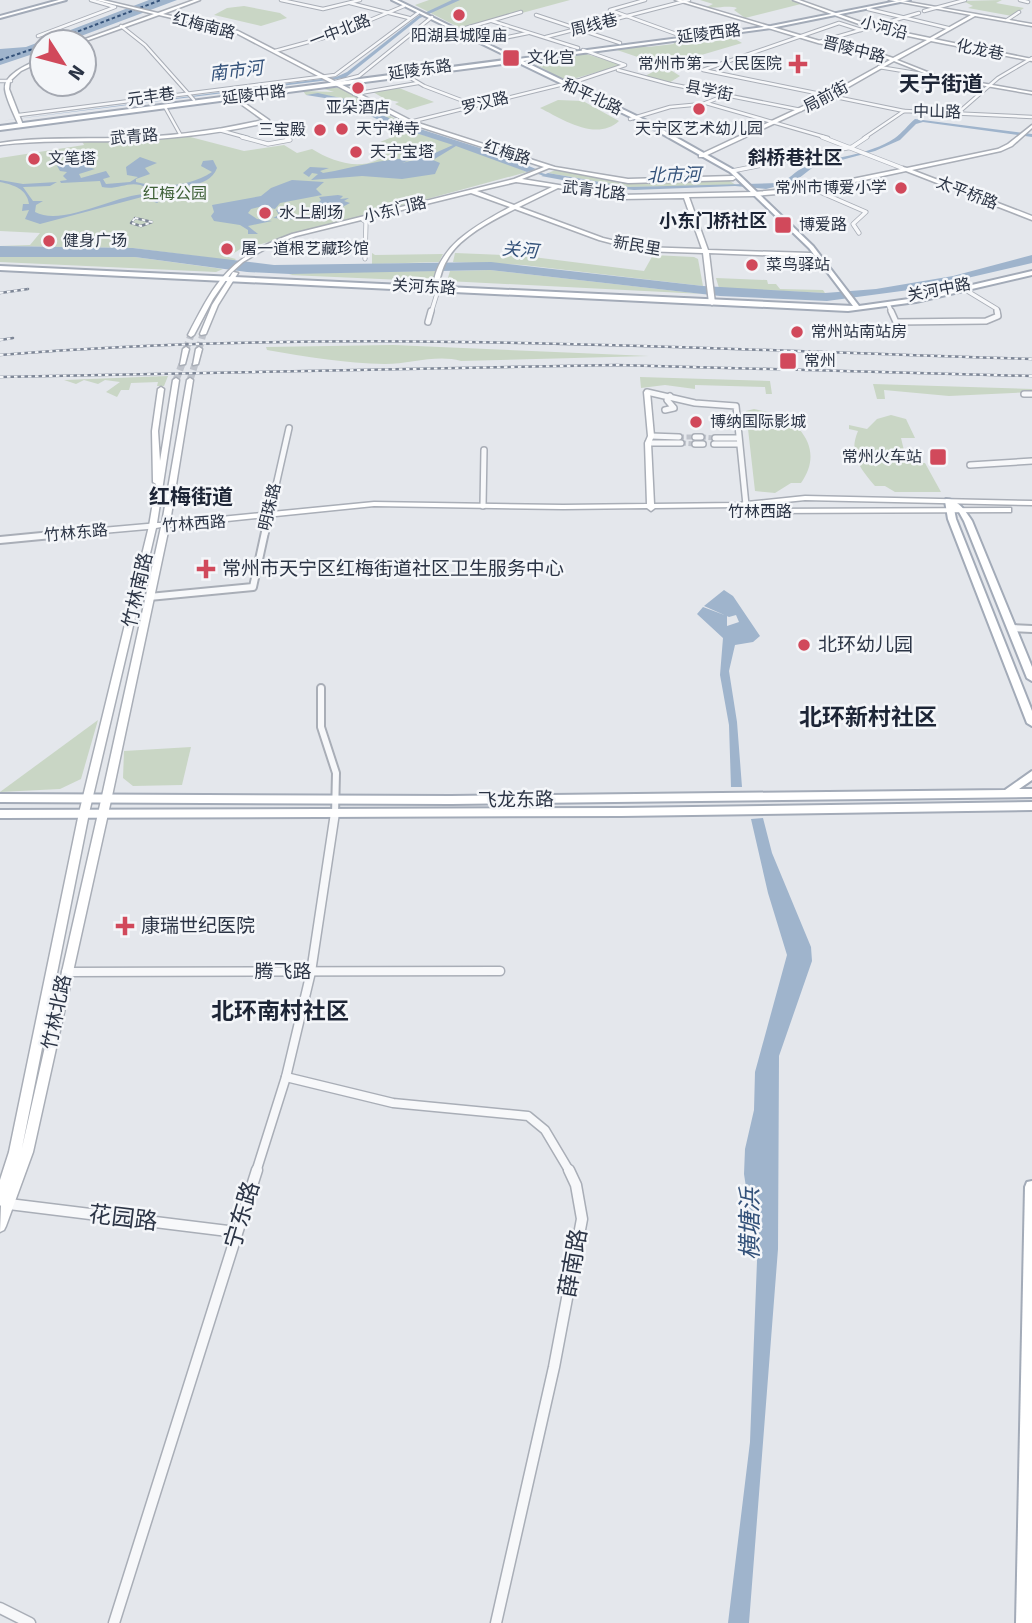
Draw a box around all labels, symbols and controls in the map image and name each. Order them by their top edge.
marker: 阳湖县城隍庙 [451,7,467,23]
street label: 红梅南路 [171,9,237,43]
street label: 周线巷 [568,9,620,41]
street label: 一中北路 [307,10,373,52]
street label: 小河沿 [858,12,910,44]
street label: 延陵西路 [676,20,742,48]
place label: 阳湖县城隍庙 [411,26,507,46]
north arrow [28,28,98,98]
street label: 晋陵中路 [821,33,887,67]
street label: 化龙巷 [955,36,1005,64]
marker: 文化宫 [501,48,521,68]
place label: 文化宫 [527,48,575,68]
place label: 常州市第一人民医院 [638,54,782,74]
marker: 常州市第一人民医院 [788,54,808,74]
water label: 南市河 [208,56,267,85]
street label: 延陵东路 [387,56,453,84]
text: N [62,60,90,85]
district label: 天宁街道 [899,71,983,97]
street label: 和平北路 [559,74,625,120]
street label: 县学街 [684,77,734,105]
street label: 局前街 [800,77,852,117]
marker: 亚朵酒店 [350,80,366,96]
street label: 延陵中路 [221,81,287,109]
street label: 元丰巷 [126,84,176,110]
street label: 罗汉路 [459,87,511,119]
place label: 亚朵酒店 [326,98,390,118]
marker: 天宁区艺术幼儿园 [691,101,707,117]
street label: 中山路 [913,102,961,122]
place label: 天宁禅寺 [356,119,420,139]
place label: 天宁区艺术幼儿园 [635,119,763,139]
place label: 三宝殿 [258,120,306,140]
marker: 天宁禅寺 [334,121,350,137]
marker: 三宝殿 [312,122,328,138]
street label: 武青路 [109,125,159,149]
street label: 红梅路 [481,136,533,170]
place label: 天宁宝塔 [370,142,434,162]
marker: 天宁宝塔 [348,144,364,160]
district label: 斜桥巷社区 [747,146,843,170]
place label: 文笔塔 [48,149,96,169]
marker: 文笔塔 [26,151,42,167]
water label: 北市河 [647,163,704,186]
street label: 太平桥路 [934,172,1000,214]
street label: 武青北路 [561,177,627,205]
place label: 常州市博爱小学 [775,178,887,198]
marker: 常州市博爱小学 [893,180,909,196]
park label: 红梅公园 [143,184,207,204]
street label: 小东门路 [362,193,428,227]
place label: 水上剧场 [279,203,343,223]
marker: 水上剧场 [257,205,273,221]
district label: 小东门桥社区 [659,210,767,232]
marker: 博爱路 [773,215,793,235]
place label: 博爱路 [799,215,847,235]
place label: 健身广场 [63,231,127,251]
street label: 新民里 [612,232,662,260]
marker: 健身广场 [41,233,57,249]
water label: 关河 [501,237,542,263]
place label: 屠一道根艺藏珍馆 [241,239,369,259]
marker: 屠一道根艺藏珍馆 [219,241,235,257]
place label: 菜鸟驿站 [766,255,830,275]
marker: 菜鸟驿站 [744,257,760,273]
street label: 关河中路 [906,274,972,306]
street label: 关河东路 [392,275,456,299]
place label: 常州站南站房 [811,322,907,342]
marker: 常州站南站房 [789,324,805,340]
marker: 常州 [778,351,798,371]
place label: 常州 [804,351,836,371]
place label: 博纳国际影城 [710,412,806,432]
marker: 博纳国际影城 [688,414,704,430]
place label: 常州火车站 [842,447,922,467]
marker: 常州火车站 [928,447,948,467]
street label: 明珠路 [255,481,285,533]
district label: 红梅街道 [149,484,233,510]
street label: 竹林西路 [728,502,792,522]
street label: 竹林西路 [161,512,227,536]
street label: 竹林东路 [43,520,109,546]
street label: 竹林南路 [118,550,158,630]
place label: 常州市天宁区红梅街道社区卫生服务中心 [222,557,564,581]
marker: 常州市天宁区红梅街道社区卫生服务中心 [196,559,216,579]
place label: 北环幼儿园 [818,633,913,657]
marker: 北环幼儿园 [796,637,812,653]
district label: 北环新村社区 [799,703,937,732]
street label: 飞龙东路 [478,787,554,813]
place label: 康瑞世纪医院 [141,914,255,938]
marker: 康瑞世纪医院 [115,916,135,936]
street label: 腾飞路 [254,960,312,984]
street label: 竹林北路 [37,972,77,1052]
district label: 北环南村社区 [211,997,349,1026]
street label: 宁东路 [218,1178,266,1252]
water label: 横塘浜 [735,1186,765,1260]
street label: 花园路 [87,1199,159,1237]
street label: 薛南路 [553,1227,593,1299]

